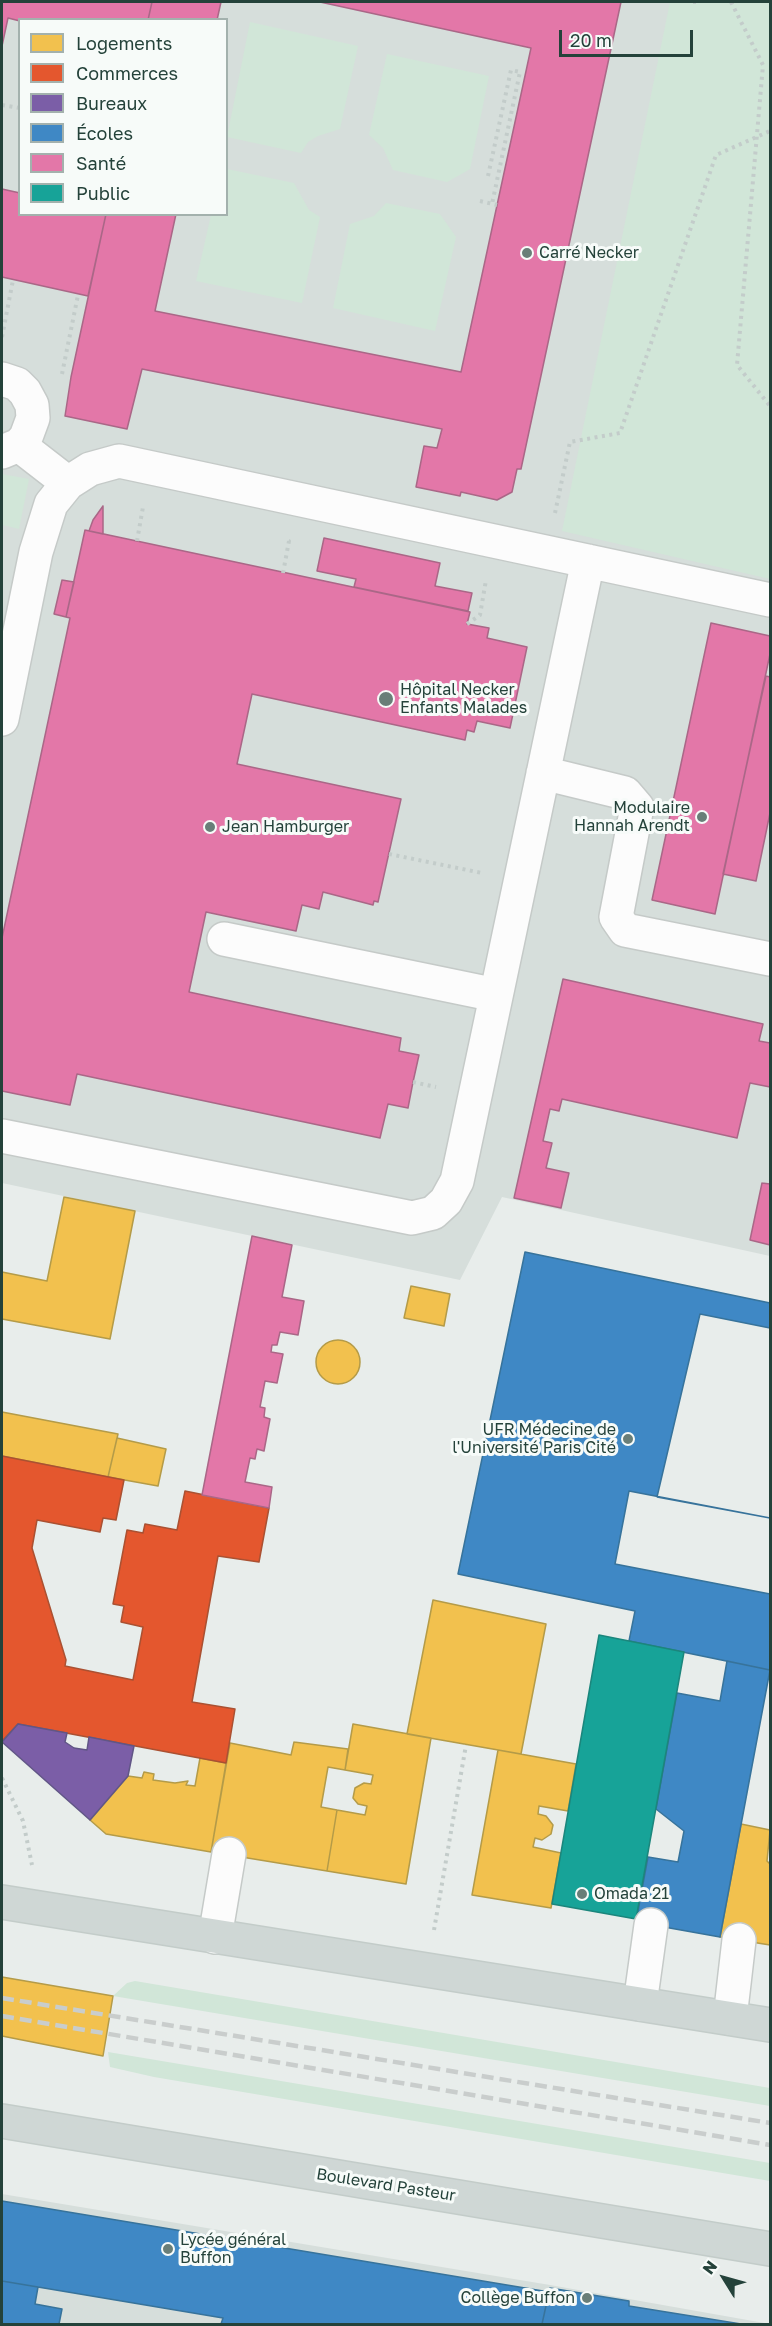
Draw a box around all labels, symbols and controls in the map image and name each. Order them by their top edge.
legend [18,18,228,216]
scale bar [562,18,696,56]
text: 20 m [570,29,612,51]
text: Logements [76,32,172,54]
text: Commerces [76,62,178,84]
text: Bureaux [76,92,147,114]
text: Écoles [76,122,133,144]
text: Santé [76,152,126,174]
text: Public [76,182,130,204]
place label: Carré Necker [539,243,639,263]
marker: Carré Necker [520,246,534,260]
place label: Hôpital Necker Enfants Malades [400,680,527,718]
marker: Hôpital Necker Enfants Malades [377,690,395,708]
place label: Modulaire Hannah Arendt [574,798,690,836]
marker: Modulaire Hannah Arendt [695,810,709,824]
place label: Jean Hamburger [222,817,349,837]
marker: Jean Hamburger [203,820,217,834]
place label: UFR Médecine de l'Université Paris Cité [452,1420,616,1458]
marker: UFR Médecine de l'Université Paris Cité [621,1432,635,1446]
place label: Omada 21 [594,1884,669,1904]
marker: Omada 21 [575,1887,589,1901]
street label: Boulevard Pasteur [315,2165,457,2205]
place label: Lycée général Buffon [180,2230,286,2268]
marker: Lycée général Buffon [161,2242,175,2256]
north arrow [694,2248,754,2308]
text: N [698,2256,721,2278]
place label: Collège Buffon [461,2288,575,2308]
marker: Collège Buffon [580,2291,594,2305]

